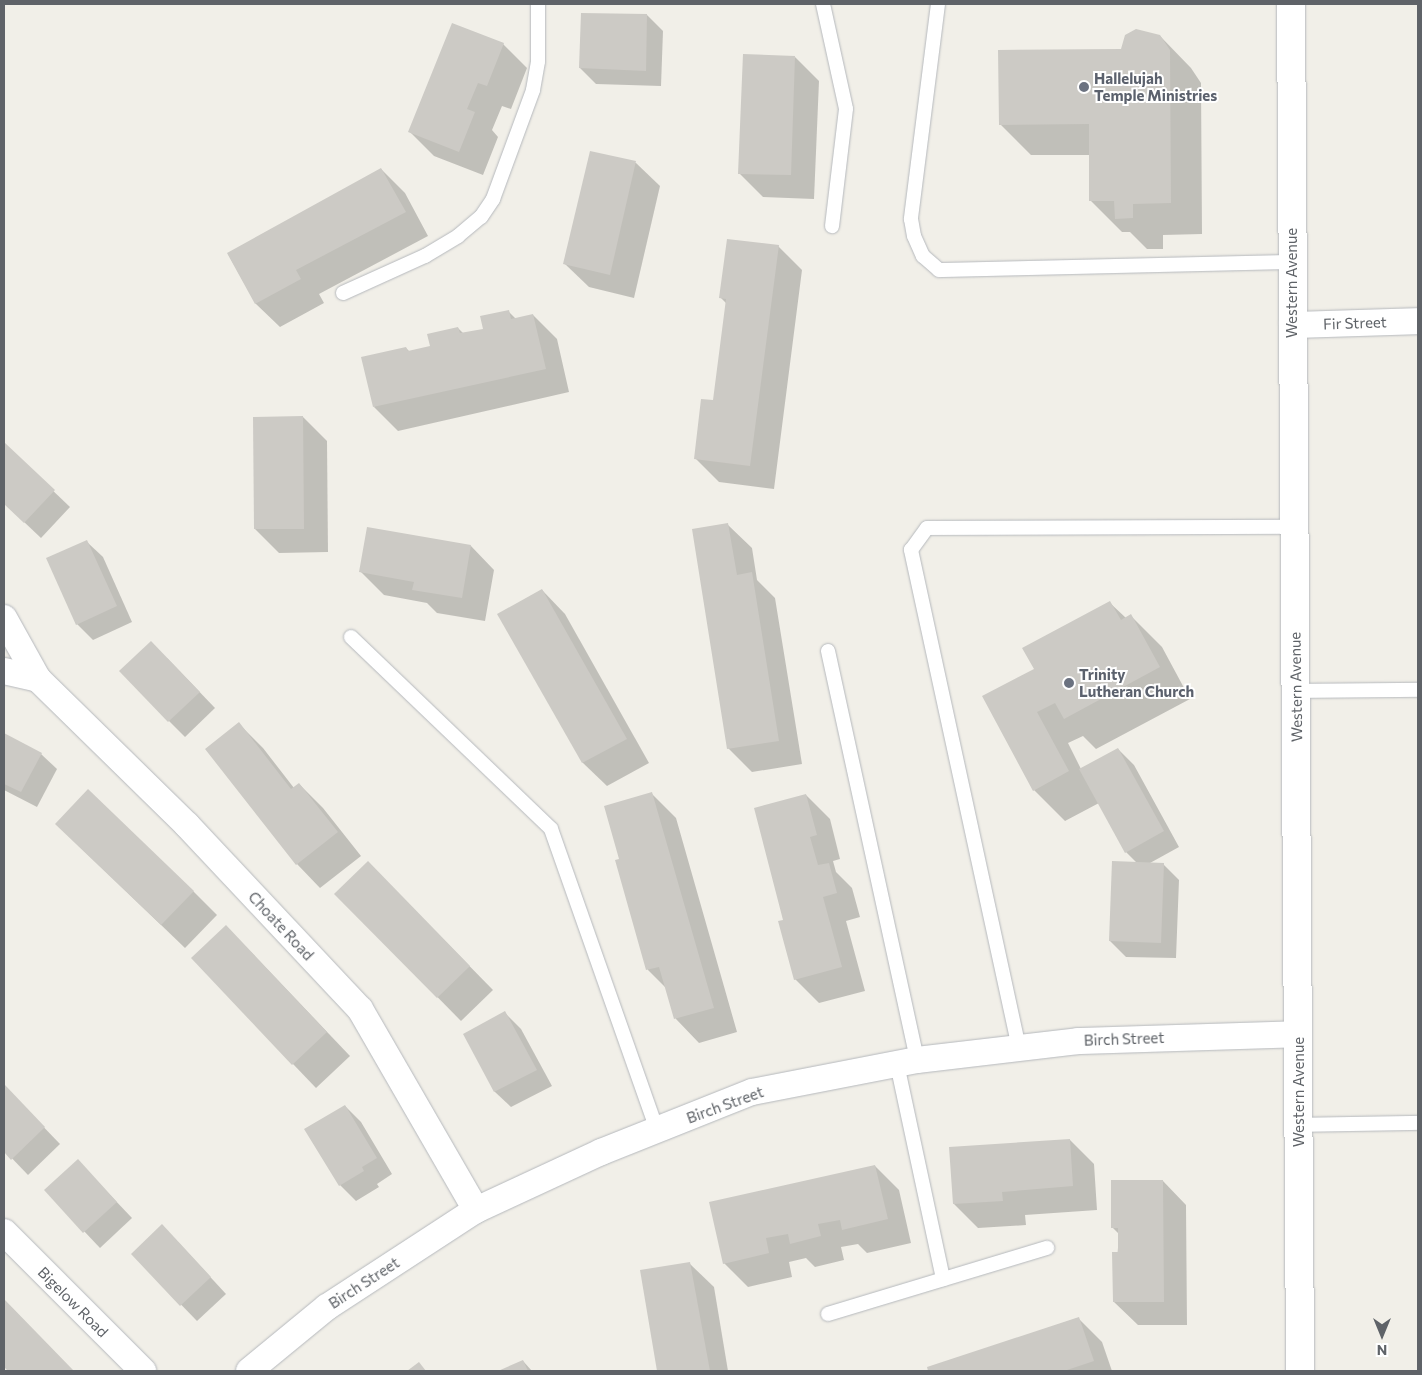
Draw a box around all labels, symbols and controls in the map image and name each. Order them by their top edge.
place label: Hallelujah Temple Ministries [1094,69,1217,104]
marker: Hallelujah Temple Ministries [1078,81,1090,93]
street label: Western Avenue [1283,228,1301,338]
street label: Fir Street [1323,313,1387,333]
street label: Western Avenue [1286,632,1306,742]
place label: Trinity Lutheran Church [1079,665,1194,700]
marker: Trinity Lutheran Church [1063,677,1075,689]
street label: Choate Road [245,888,317,964]
street label: Birch Street [1083,1029,1165,1049]
street label: Western Avenue [1290,1037,1308,1147]
street label: Birch Street [684,1083,766,1127]
street label: Birch Street [325,1254,403,1312]
street label: Bigelow Road [34,1263,112,1341]
north arrow [1357,1310,1407,1360]
text: N [1377,1342,1387,1359]

